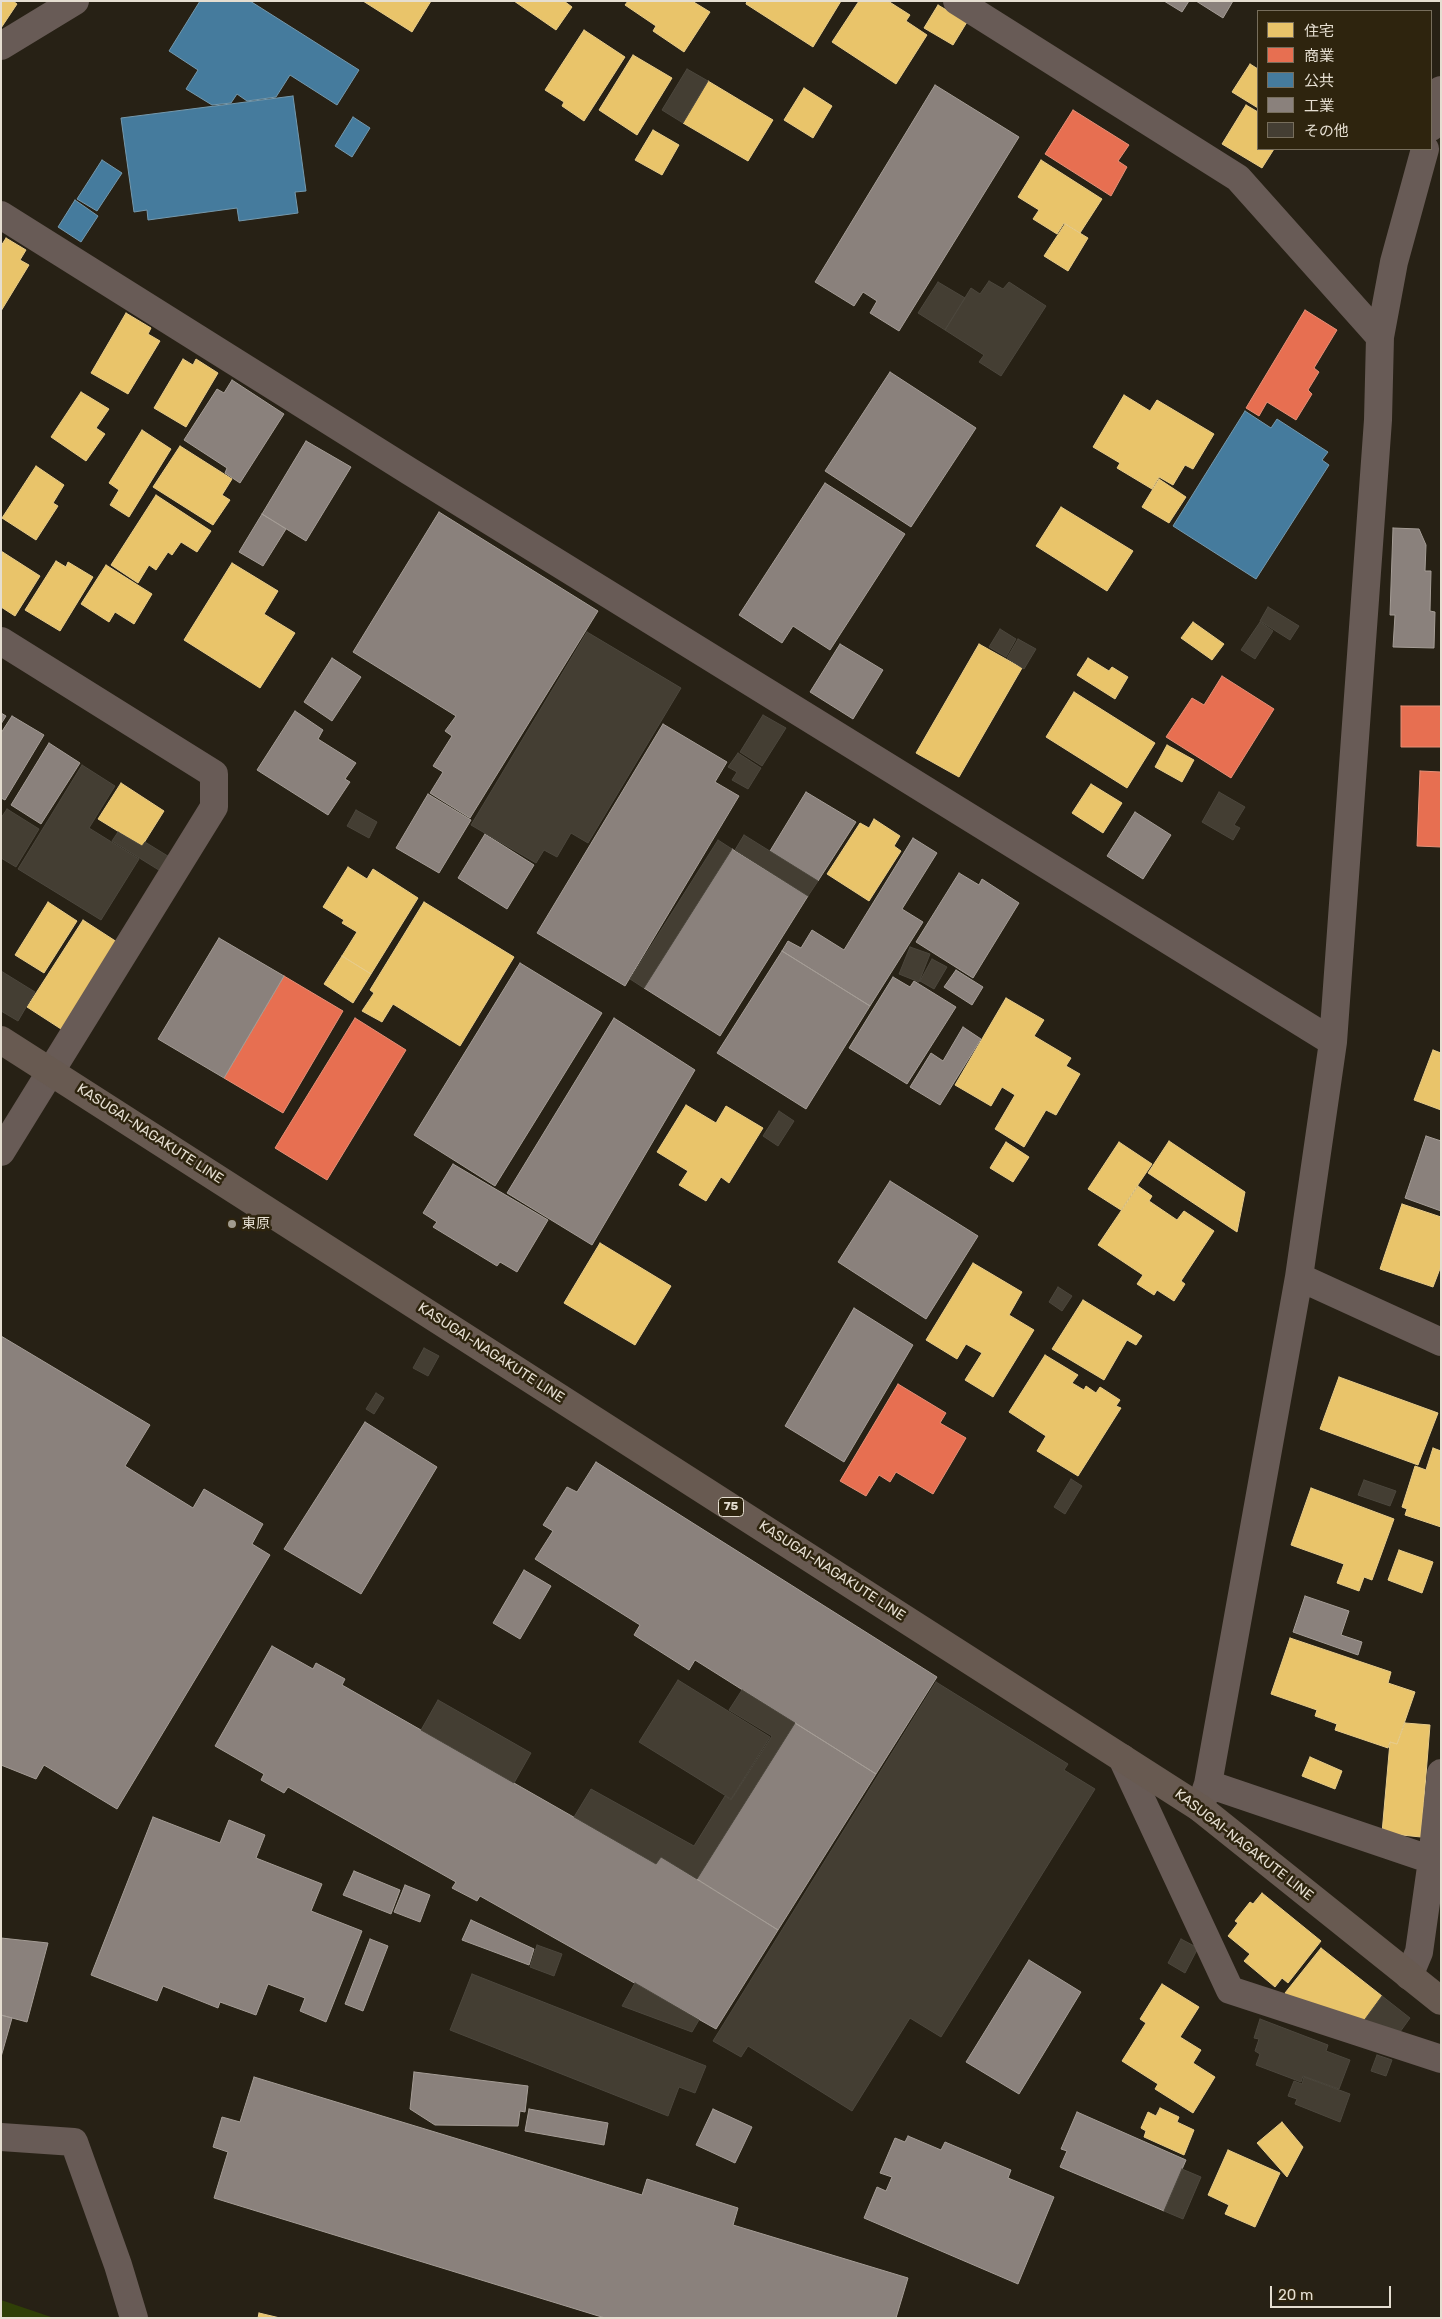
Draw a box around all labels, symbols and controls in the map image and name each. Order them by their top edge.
legend [1257,10,1432,150]
text: 住宅 [1304,22,1334,40]
text: 商業 [1304,47,1334,65]
text: 公共 [1304,72,1334,90]
text: 工業 [1304,97,1334,115]
text: その他 [1304,122,1349,140]
street label: KASUGAI-NAGAKUTE LINE [74,1080,226,1188]
place label: 東原 [242,1216,270,1232]
marker: 東原 [226,1218,238,1230]
street label: KASUGAI-NAGAKUTE LINE [415,1299,567,1407]
road number: 75 [718,1498,744,1516]
street label: KASUGAI-NAGAKUTE LINE [756,1517,908,1625]
street label: KASUGAI-NAGAKUTE LINE [1171,1786,1317,1904]
scale bar [1272,2276,1393,2308]
text: 20 m [1278,2286,1313,2304]

